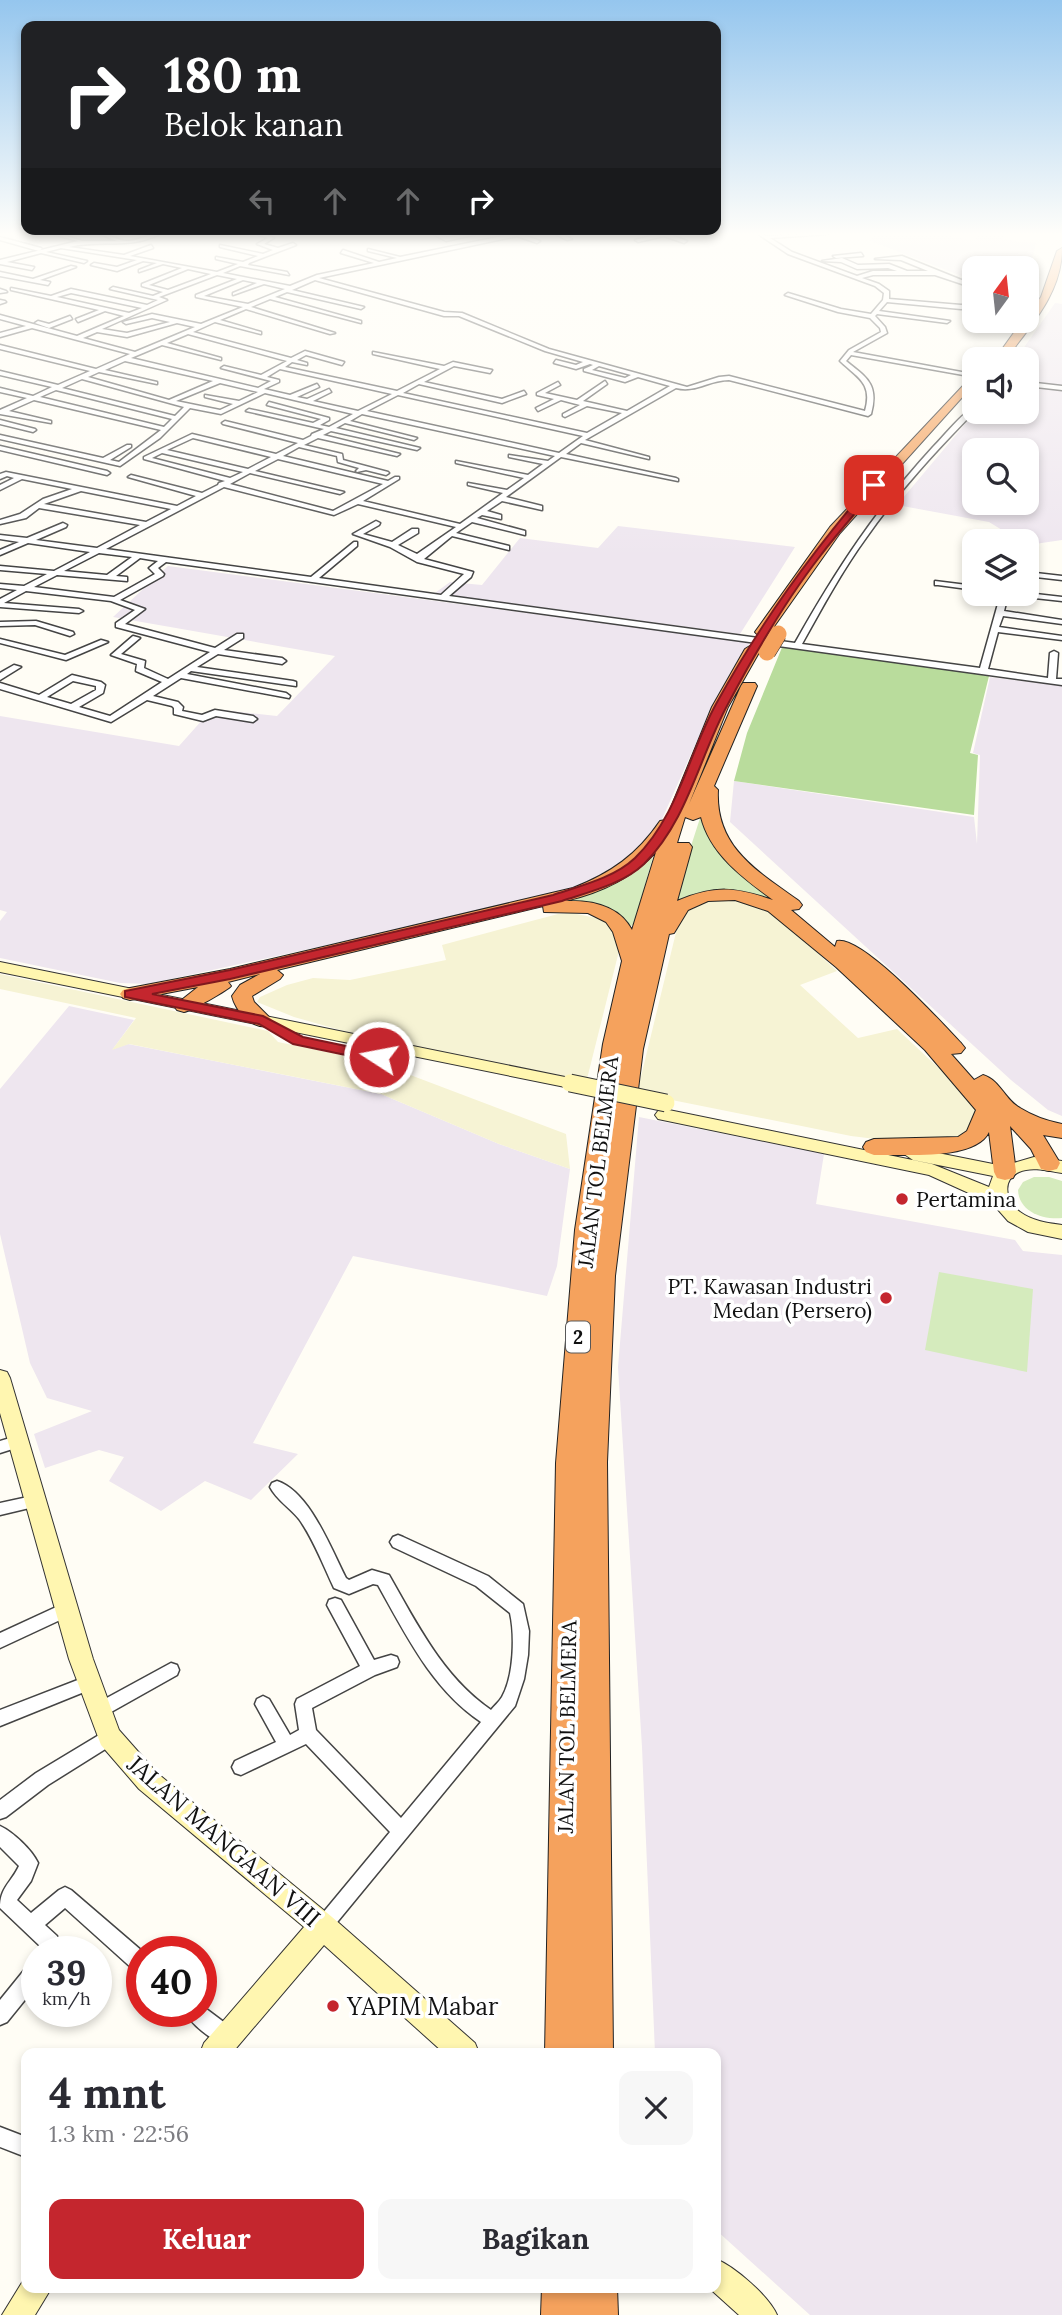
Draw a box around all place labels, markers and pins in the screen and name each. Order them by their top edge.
pin [844,455,904,515]
place label: Pertamina [916,1186,1017,1213]
marker: Pertamina [894,1191,910,1207]
place label: PT. Kawasan Industri Medan (Persero) [667,1273,872,1324]
marker: PT. Kawasan Industri Medan (Persero) [878,1290,894,1306]
place label: YAPIM Mabar [346,1991,499,2022]
marker: YAPIM Mabar [325,1998,341,2014]

